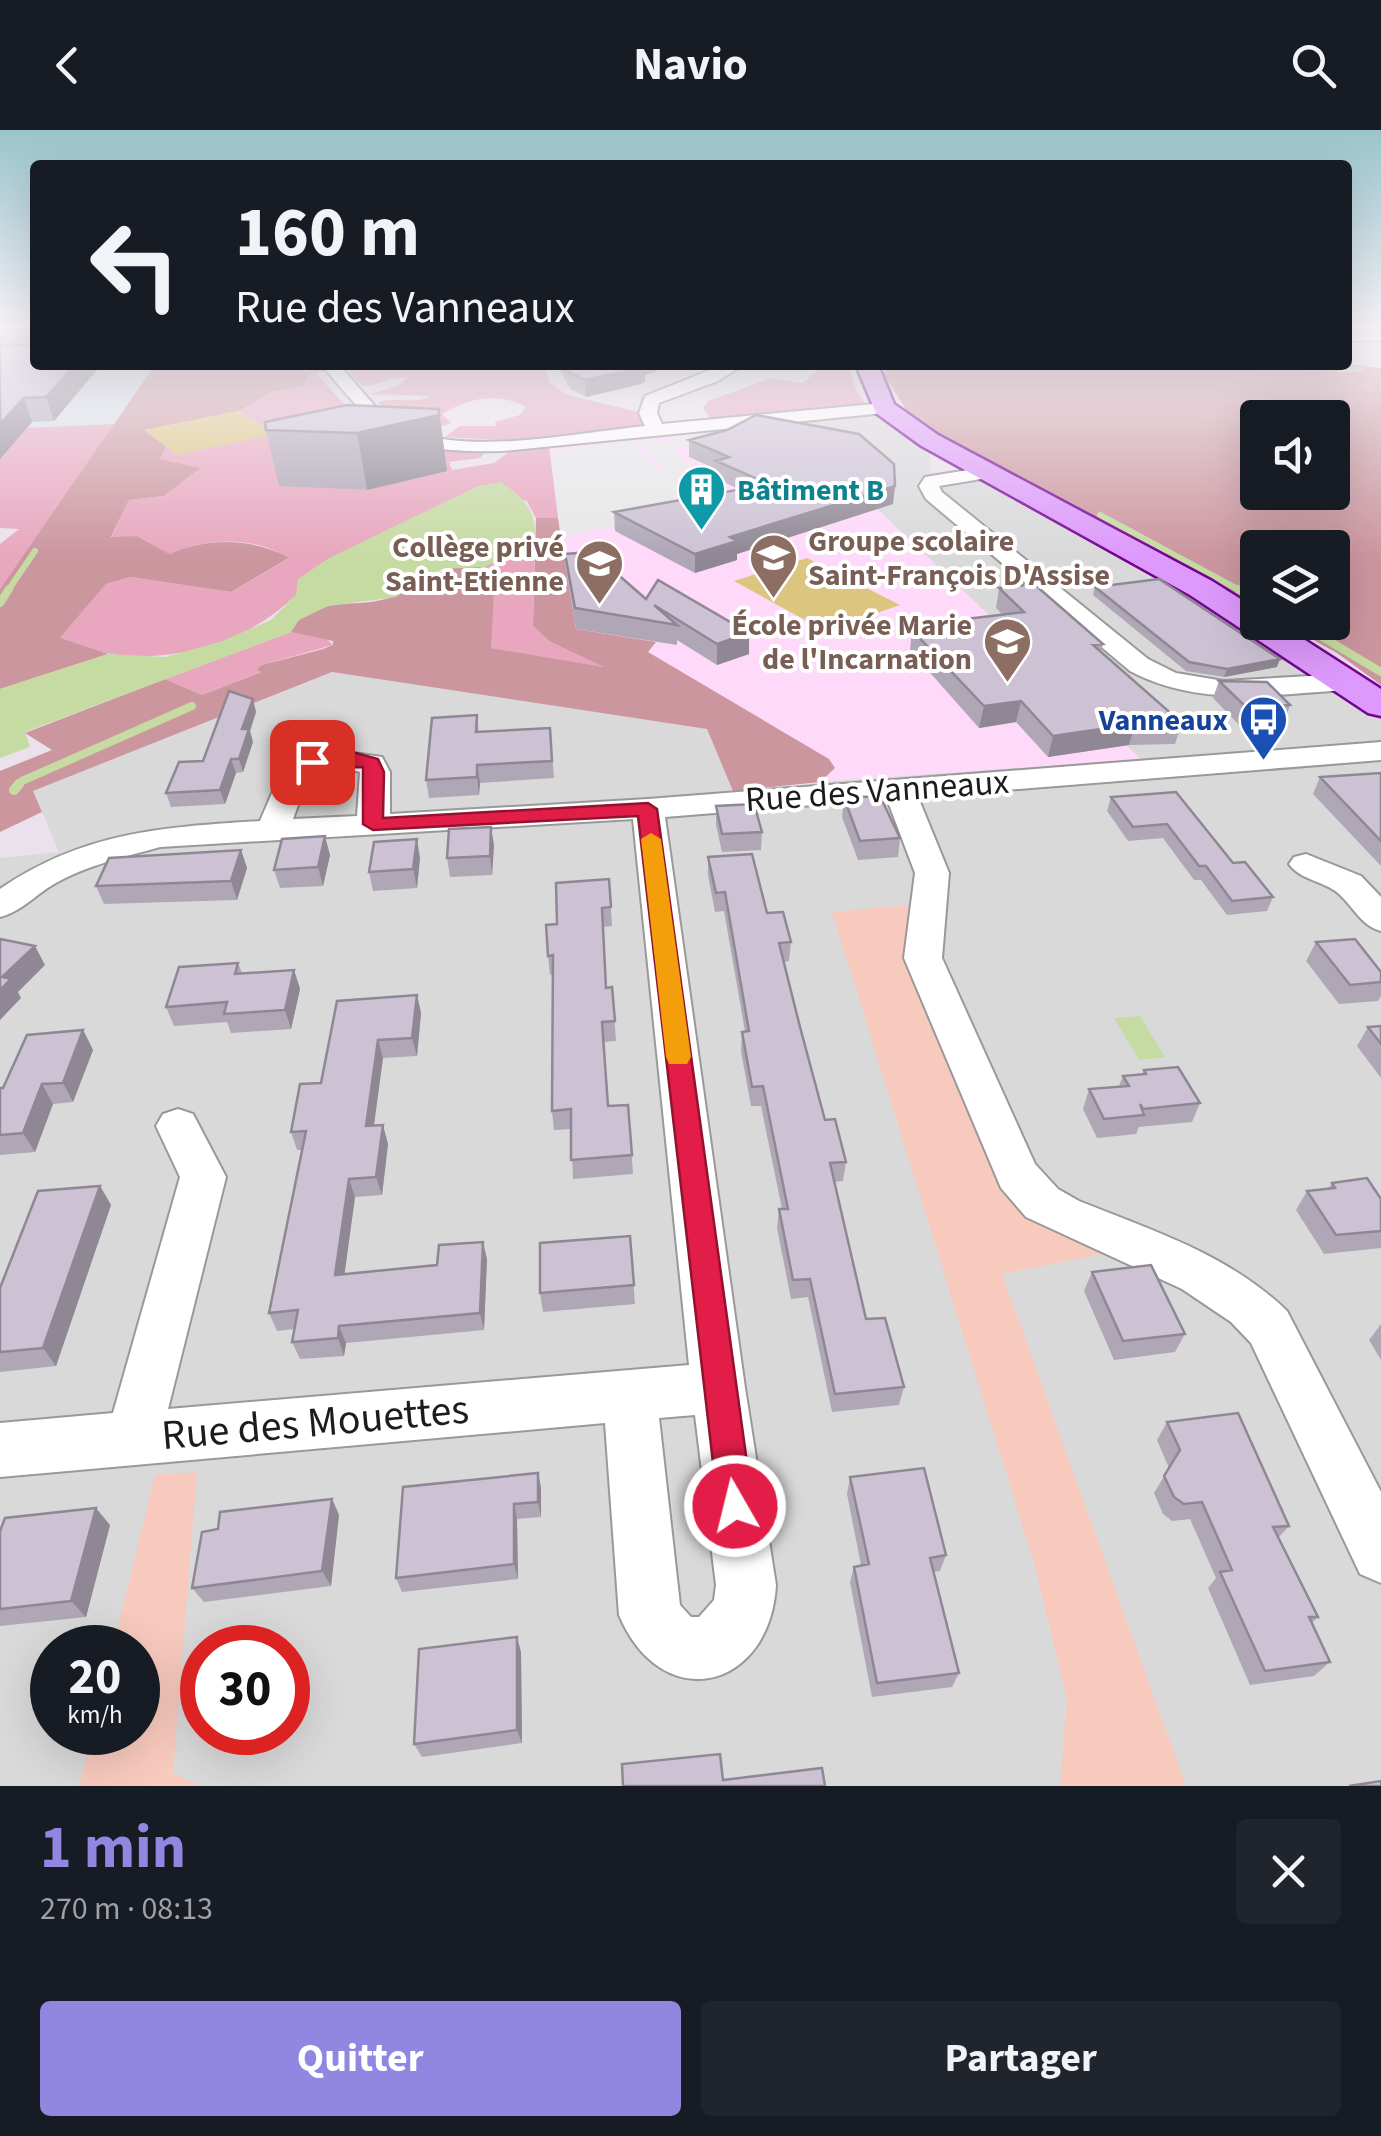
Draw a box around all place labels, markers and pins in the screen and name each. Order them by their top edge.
building icon: Bâtiment B [676,464,728,532]
place label: Bâtiment B [737,469,884,512]
place label: Groupe scolaire Saint-François D'Assise [808,520,1110,597]
place label: Collège privé Saint-Etienne [385,526,564,603]
school or university icon: Groupe scolaire Saint-François D'Assise [747,532,799,600]
school or university icon: Collège privé Saint-Etienne [573,538,625,606]
place label: École privée Marie de l'Incarnation [732,604,972,681]
school or university icon: École privée Marie de l'Incarnation [981,616,1033,684]
bus stop icon: Vanneaux [1237,694,1289,762]
place label: Vanneaux [1098,699,1228,742]
pin [270,720,355,805]

